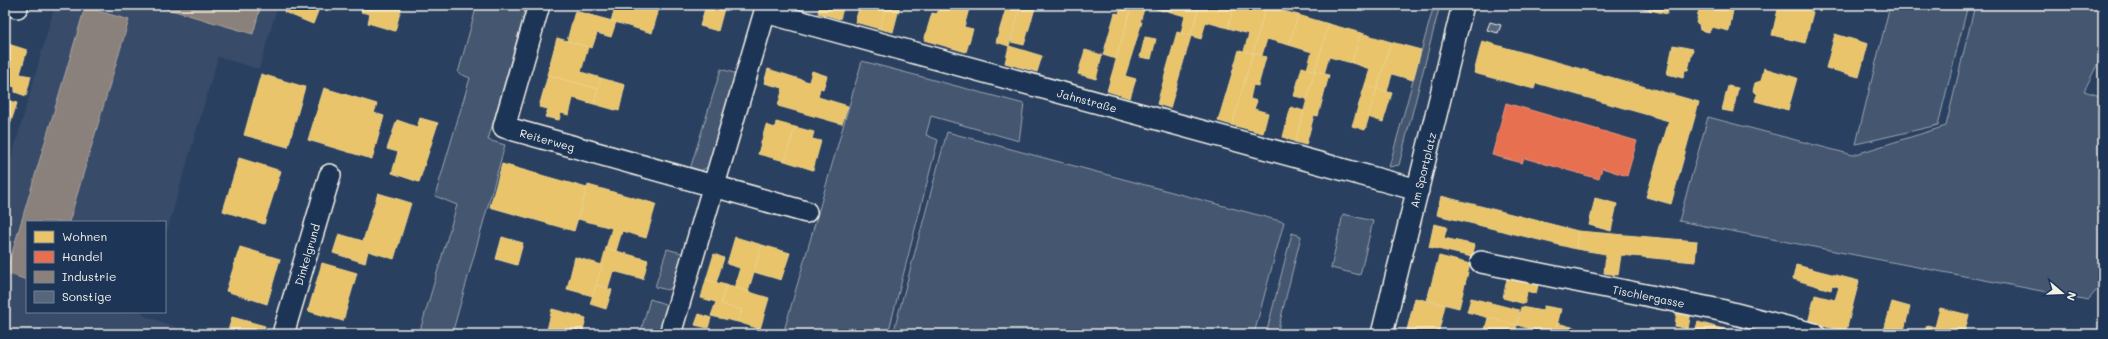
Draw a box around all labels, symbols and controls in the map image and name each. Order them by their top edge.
street label: Jahnstraße [1056,85,1119,115]
street label: Reiterweg [518,124,576,154]
street label: Am Sportplatz [1406,131,1439,209]
legend [26,221,166,313]
street label: Dinkelgrund [290,222,323,287]
text: Wohnen [62,228,107,244]
text: Handel [62,248,103,264]
text: Industrie [62,268,116,284]
north arrow [2042,273,2082,313]
street label: Tischlergasse [1611,281,1686,310]
text: Sonstige [62,288,112,304]
text: N [2063,290,2080,303]

